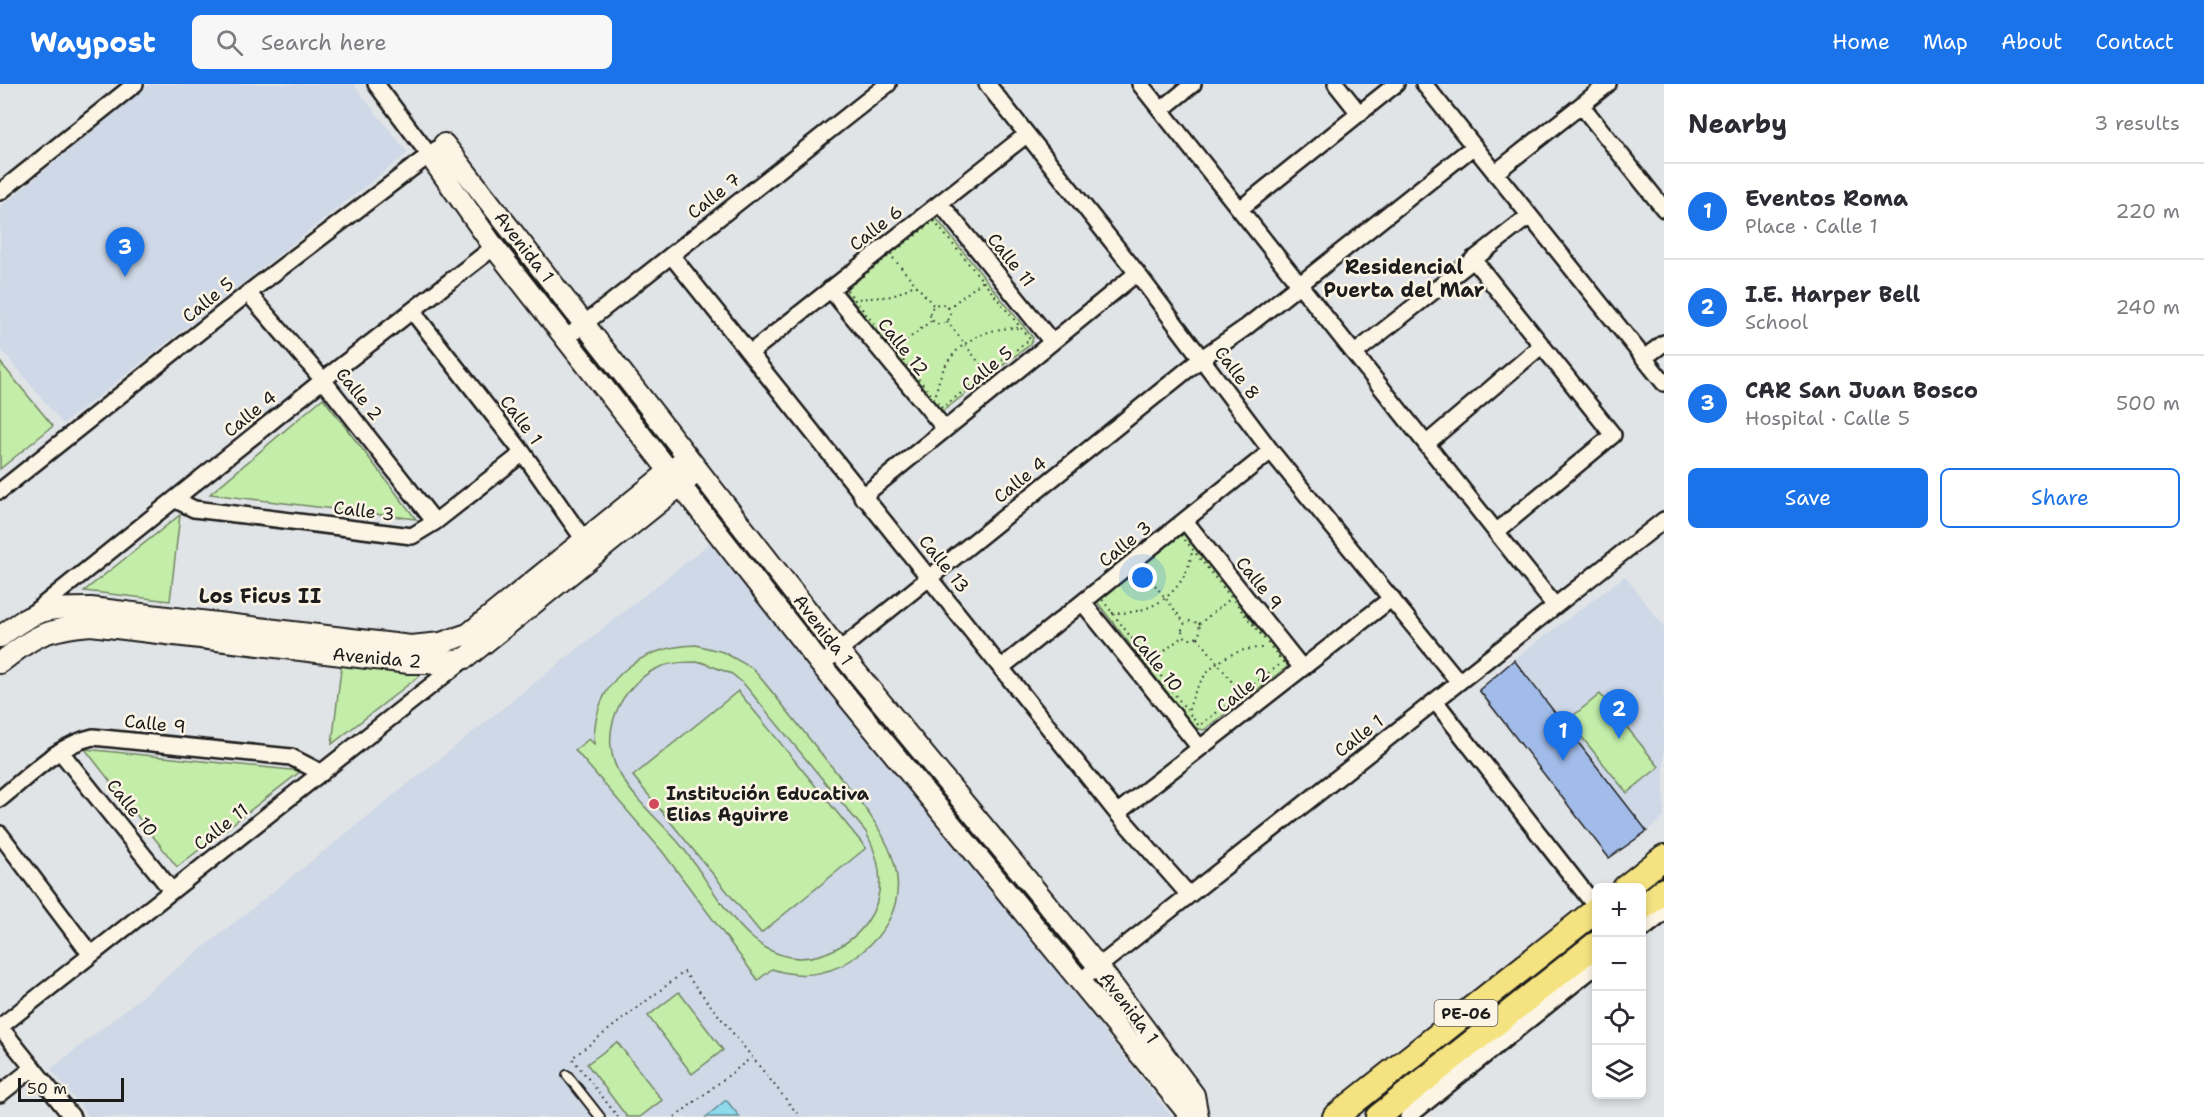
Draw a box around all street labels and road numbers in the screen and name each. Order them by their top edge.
street label: Calle 7 [682,168,746,224]
street label: Calle 6 [844,200,908,256]
street label: Avenida 1 [489,206,559,288]
street label: Calle 11 [982,228,1040,292]
street label: Calle 5 [177,272,239,328]
street label: Calle 12 [872,313,934,381]
street label: Calle 5 [956,341,1018,397]
street label: Calle 8 [1209,341,1265,405]
street label: Calle 2 [330,363,388,425]
street label: Calle 4 [219,385,281,443]
street label: Calle 1 [494,390,548,450]
street label: Calle 4 [989,451,1051,509]
street label: Calle 3 [332,495,396,527]
street label: Calle 3 [1094,515,1156,573]
street label: Calle 13 [913,530,975,598]
street label: Calle 9 [1230,552,1288,614]
street label: Avenida 1 [788,589,858,671]
street label: Calle 10 [1126,629,1188,697]
street label: Avenida 2 [332,642,422,674]
street label: Calle 2 [1211,662,1275,718]
street label: Calle 9 [123,709,187,739]
street label: Calle 1 [1329,709,1389,763]
street label: Calle 10 [101,774,163,842]
street label: Calle 11 [189,798,253,856]
street label: Avenida 1 [1094,967,1164,1049]
road number: PE-06 [1434,1000,1498,1026]

